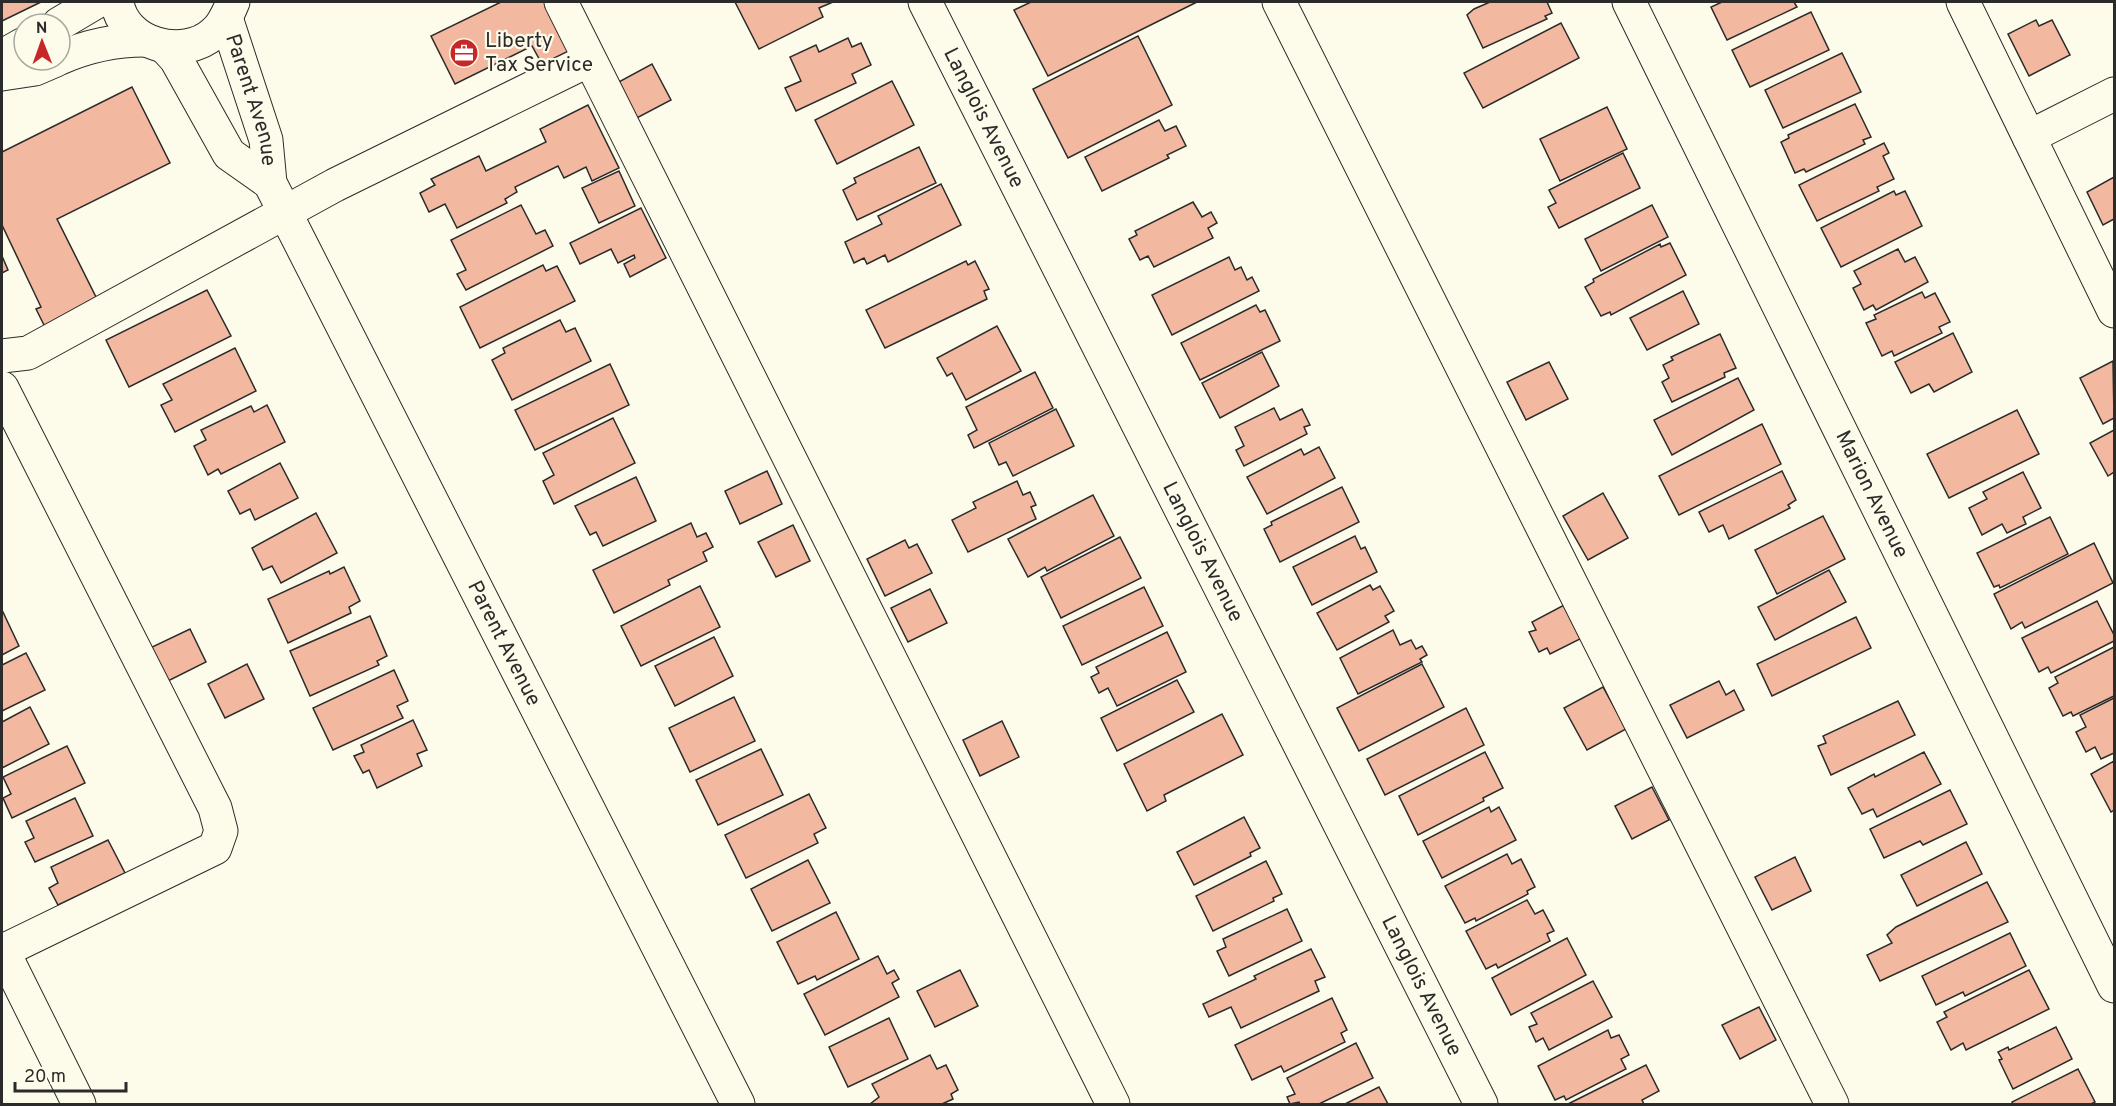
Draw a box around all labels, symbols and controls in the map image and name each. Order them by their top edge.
north arrow [12,12,72,72]
text: N [36,19,48,39]
place label: Liberty Tax Service [485,28,593,79]
street label: Parent Avenue [219,30,282,167]
office icon: Liberty Tax Service [448,37,480,69]
street label: Langlois Avenue [937,43,1030,193]
street label: Marion Avenue [1829,426,1915,563]
street label: Langlois Avenue [1156,477,1249,627]
street label: Parent Avenue [461,576,547,711]
street label: Langlois Avenue [1375,911,1468,1061]
scale bar [15,1055,126,1093]
text: 20 m [24,1066,66,1089]

